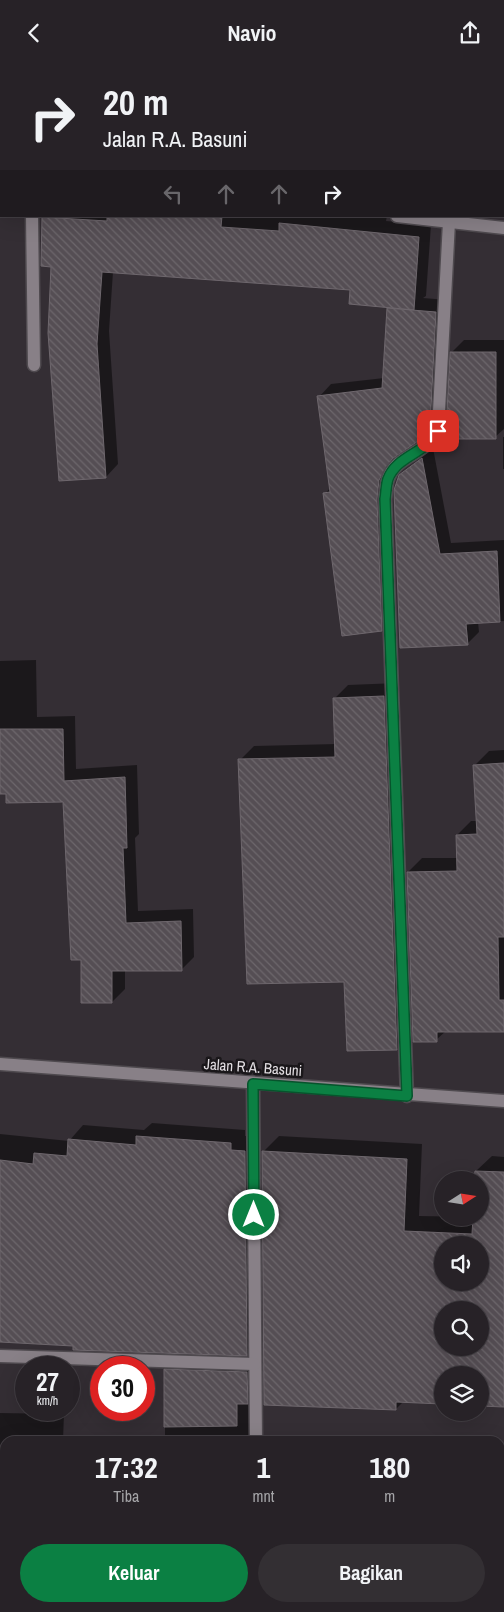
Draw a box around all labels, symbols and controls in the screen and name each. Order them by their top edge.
text: Navio [227,18,277,48]
icon: back [20,19,48,47]
icon: share [456,19,484,47]
text: 20 m [103,79,168,126]
icon: right [20,85,85,150]
text: Jalan R.A. Basuni [103,124,247,154]
icon: left [159,180,187,208]
icon: ahead [212,180,240,208]
icon: ahead [265,180,293,208]
icon: right [318,180,346,208]
pin [417,410,459,452]
icon: arrive [424,417,452,445]
street label: Jalan R.A. Basuni [203,1053,303,1081]
north arrow [434,1171,489,1226]
map controls [434,1171,489,1421]
position arrow [227,1188,279,1240]
button: sound [434,1236,489,1291]
button: search [434,1301,489,1356]
speed limit sign: 30 [90,1356,155,1421]
text: 27 [36,1365,59,1399]
button: layers [434,1366,489,1421]
text: km/h [37,1393,58,1409]
text: 17:32 [95,1447,158,1487]
text: 1 [257,1447,270,1487]
text: 180 [369,1447,410,1487]
text: Tiba [113,1485,139,1507]
text: mnt [252,1485,274,1507]
text: m [384,1485,395,1507]
button: Keluar [20,1544,248,1602]
button: Bagikan [258,1544,485,1602]

